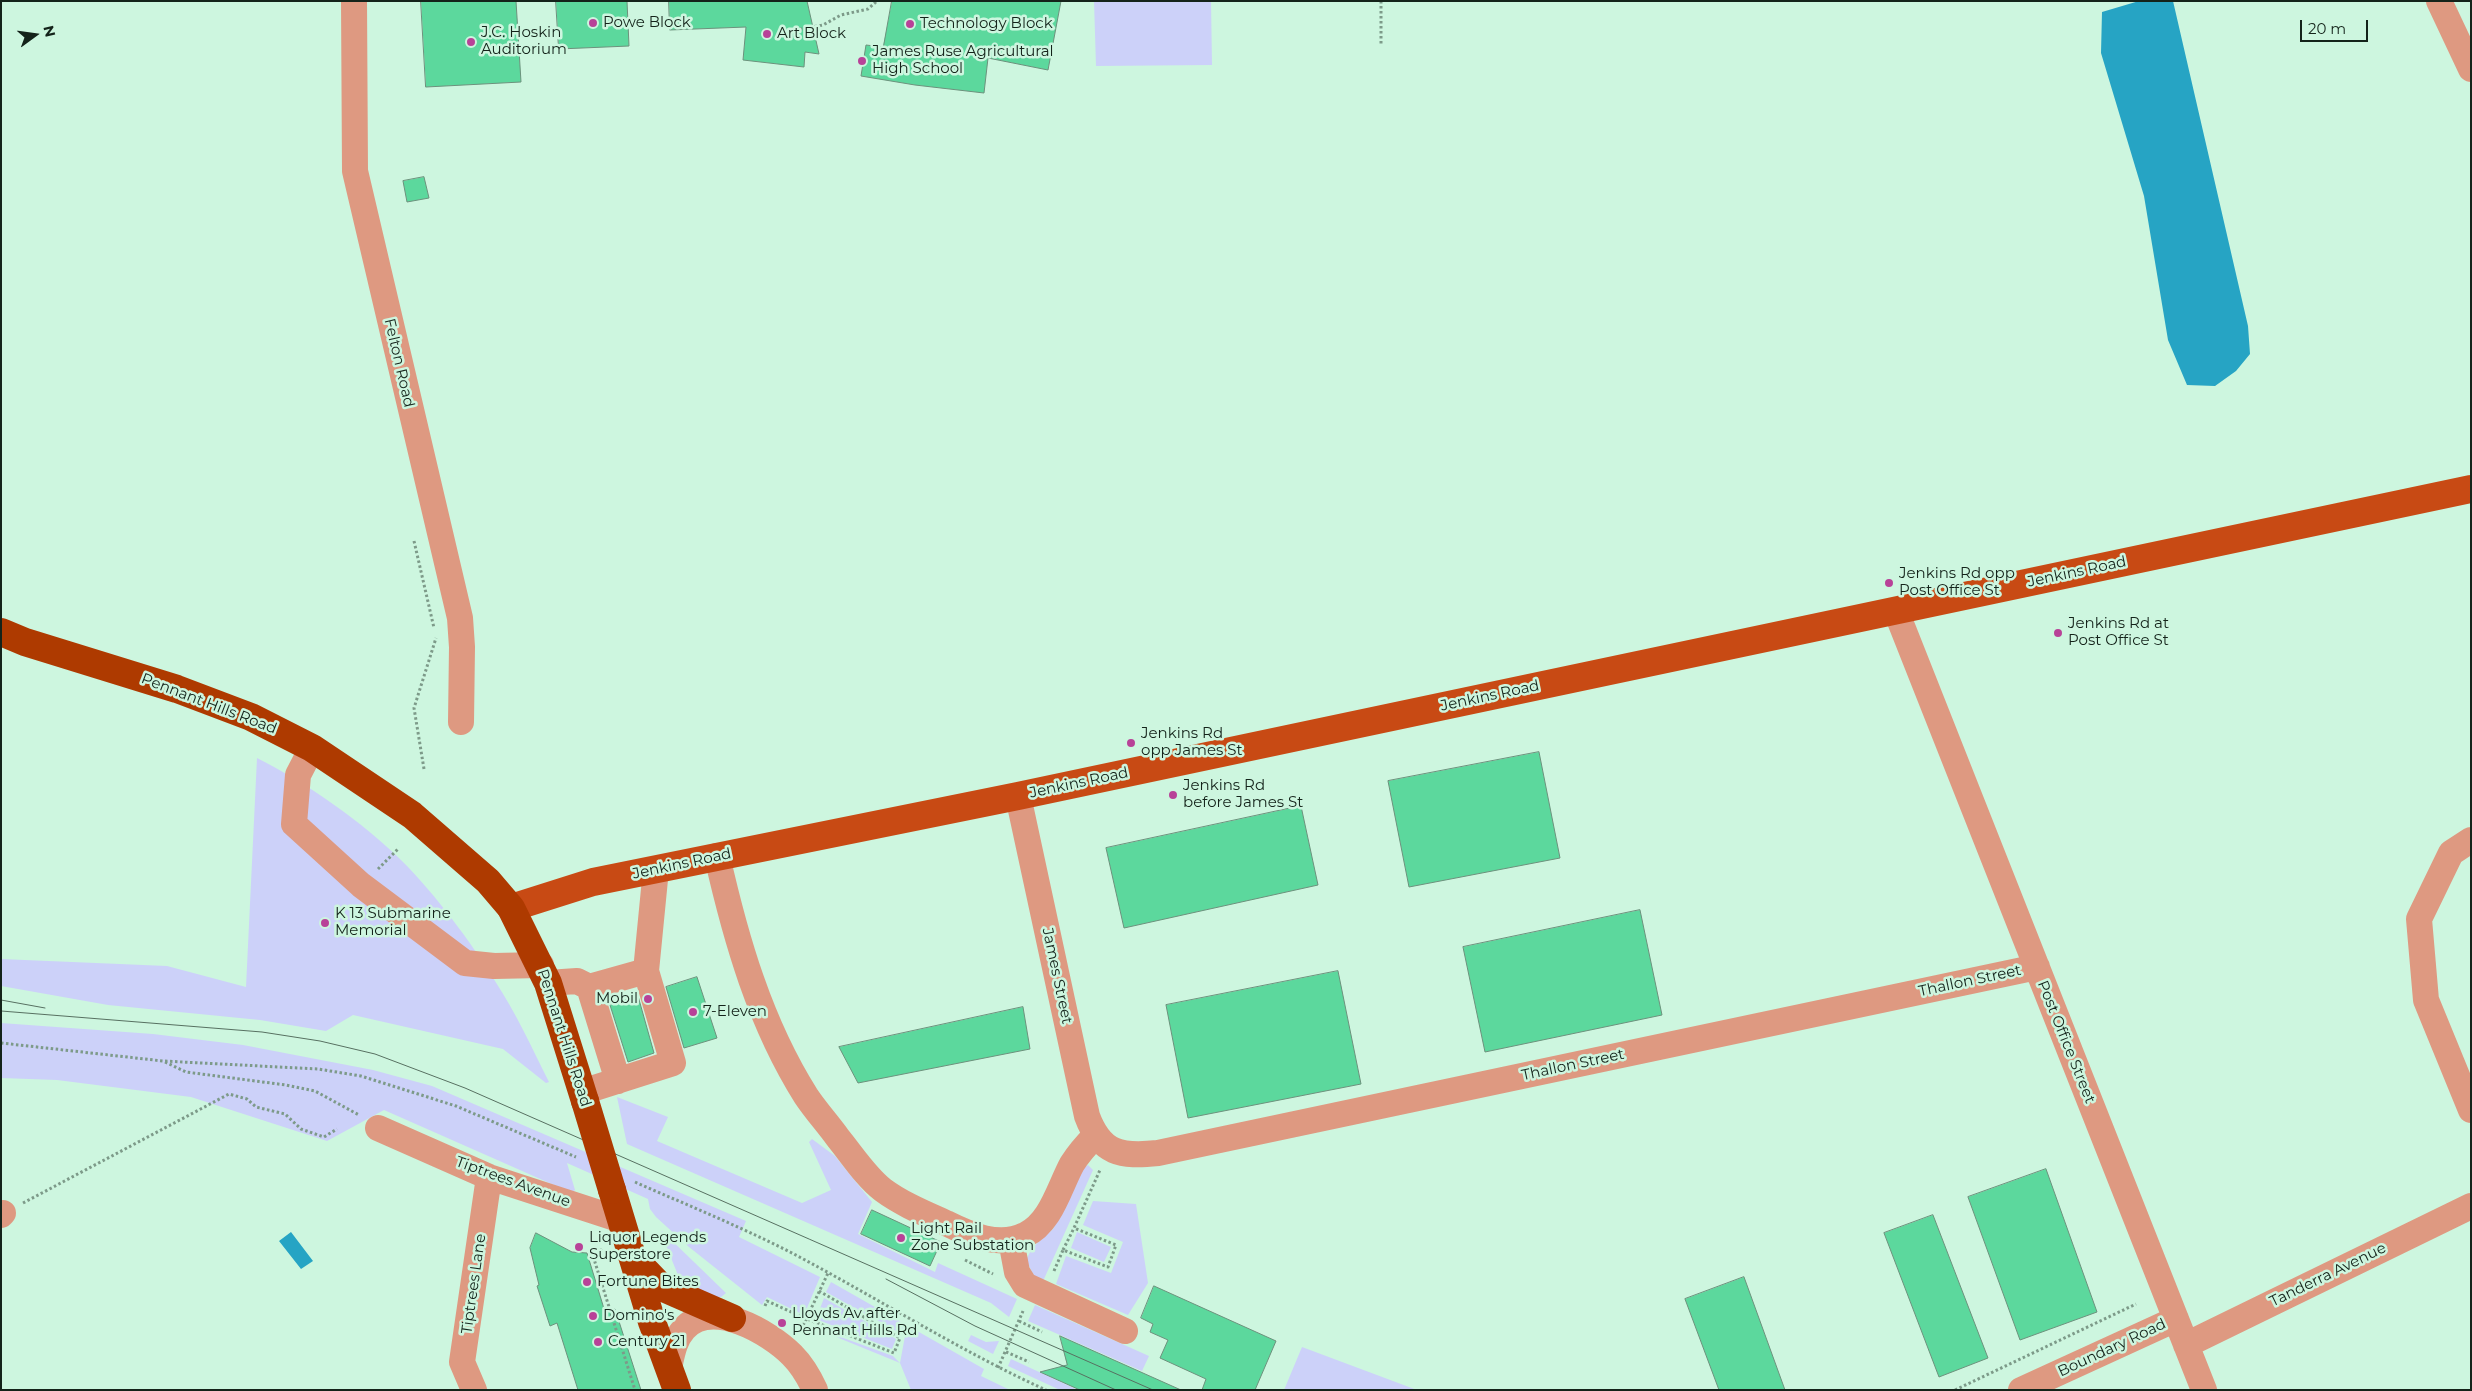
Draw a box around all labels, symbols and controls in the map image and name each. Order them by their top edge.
north arrow [10,10,60,60]
scale bar [2302,10,2370,42]
place label: Powe Block [603,14,691,32]
place label: Technology Block [920,15,1053,33]
marker: Powe Block [587,17,599,29]
marker: Technology Block [904,18,916,30]
text: 20 m [2308,19,2346,38]
text: N [39,24,60,39]
place label: J.C. Hoskin Auditorium [481,24,567,59]
place label: Art Block [777,25,846,43]
marker: Art Block [761,28,773,40]
marker: J.C. Hoskin Auditorium [465,36,477,48]
place label: James Ruse Agricultural High School [872,43,1054,78]
marker: James Ruse Agricultural High School [856,55,868,67]
street label: Felton Road [380,317,418,409]
street label: Jenkins Road [2026,553,2128,591]
place label: Jenkins Rd opp Post Office St [1899,565,2015,600]
marker: Jenkins Rd opp Post Office St [1883,577,1895,589]
place label: Jenkins Rd at Post Office St [2068,615,2169,650]
marker: Jenkins Rd at Post Office St [2052,627,2064,639]
street label: Pennant Hills Road [139,670,279,738]
street label: Jenkins Road [1439,677,1541,715]
place label: Jenkins Rd opp James St [1141,725,1243,760]
marker: Jenkins Rd opp James St [1125,737,1137,749]
street label: Jenkins Road [1028,764,1130,802]
place label: Jenkins Rd before James St [1183,777,1303,812]
marker: Jenkins Rd before James St [1167,789,1179,801]
street label: Jenkins Road [631,845,733,883]
place label: K 13 Submarine Memorial [335,905,451,940]
marker: K 13 Submarine Memorial [319,917,331,929]
street label: James Street [1038,926,1076,1026]
street label: Thallon Street [1917,961,2023,1001]
street label: Pennant Hills Road [533,967,595,1109]
street label: Post Office Street [2033,978,2099,1106]
place label: Mobil [596,990,638,1008]
marker: Mobil [642,993,654,1005]
place label: 7-Eleven [703,1003,767,1021]
marker: 7-Eleven [687,1006,699,1018]
street label: Thallon Street [1520,1045,1626,1085]
street label: Tiptrees Avenue [453,1153,573,1211]
place label: Light Rail Zone Substation [911,1220,1034,1255]
place label: Liquor Legends Superstore [589,1229,706,1264]
marker: Light Rail Zone Substation [895,1232,907,1244]
street label: Tiptrees Lane [458,1233,490,1335]
street label: Tanderra Avenue [2267,1239,2389,1311]
marker: Liquor Legends Superstore [573,1241,585,1253]
place label: Fortune Bites [597,1273,699,1291]
marker: Fortune Bites [581,1276,593,1288]
place label: Lloyds Av after Pennant Hills Rd [792,1305,917,1340]
place label: Domino's [603,1307,674,1325]
marker: Domino's [587,1310,599,1322]
street label: Boundary Road [2055,1315,2169,1381]
marker: Lloyds Av after Pennant Hills Rd [776,1317,788,1329]
place label: Century 21 [608,1333,686,1351]
marker: Century 21 [592,1336,604,1348]

